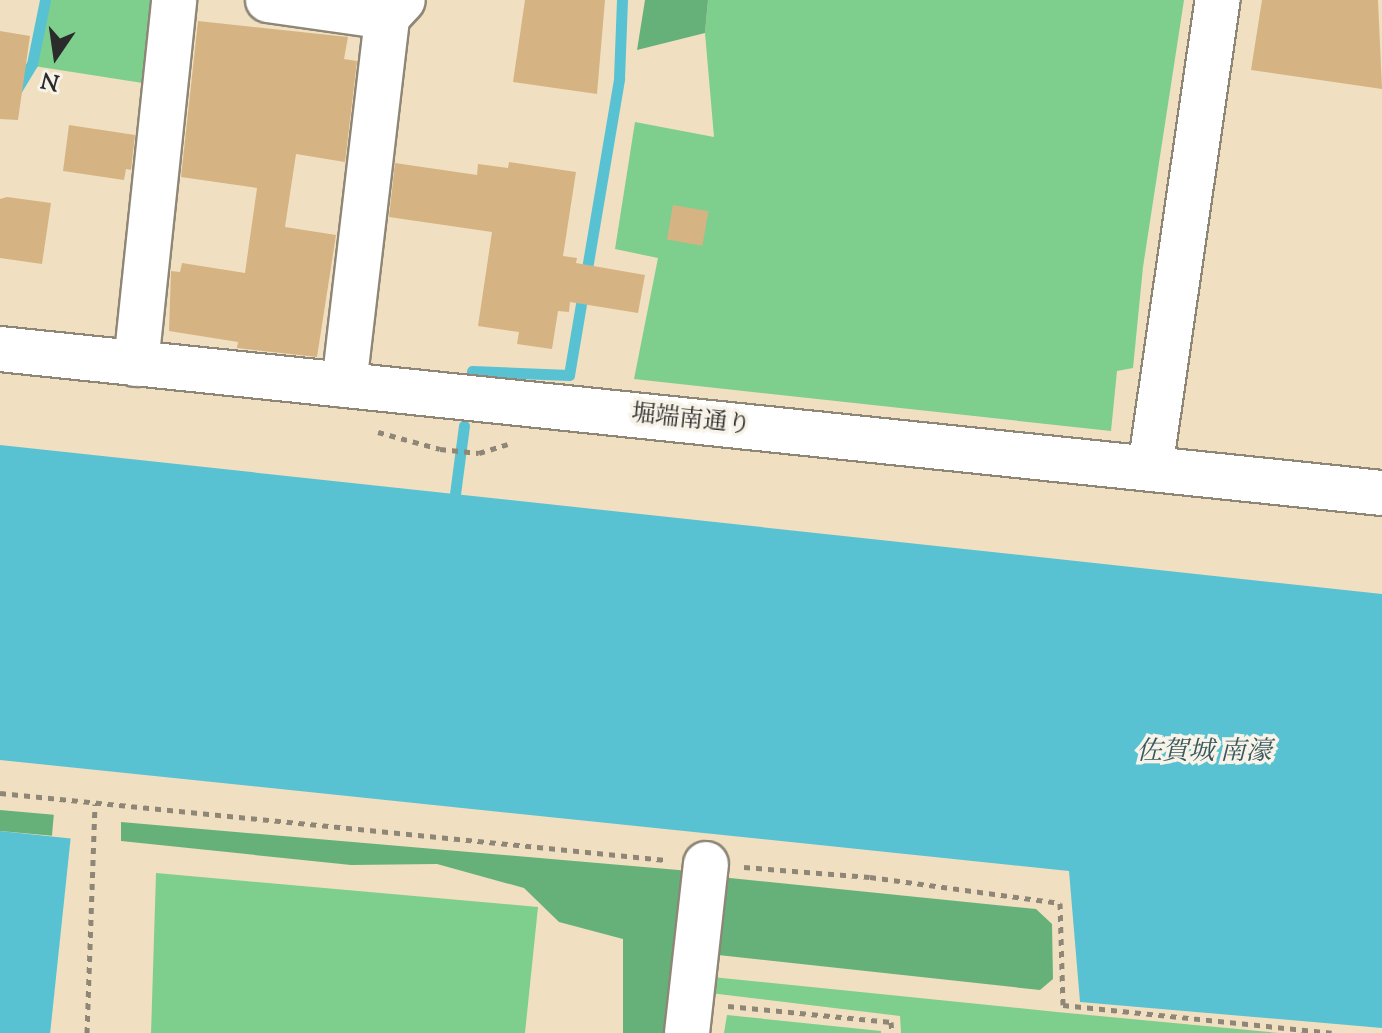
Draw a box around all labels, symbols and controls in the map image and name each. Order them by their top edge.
north arrow [16,16,96,96]
text: N [38,62,63,97]
street label: 堀端南通り [630,400,752,442]
water label: 佐賀城 南濠 [1136,737,1272,769]

